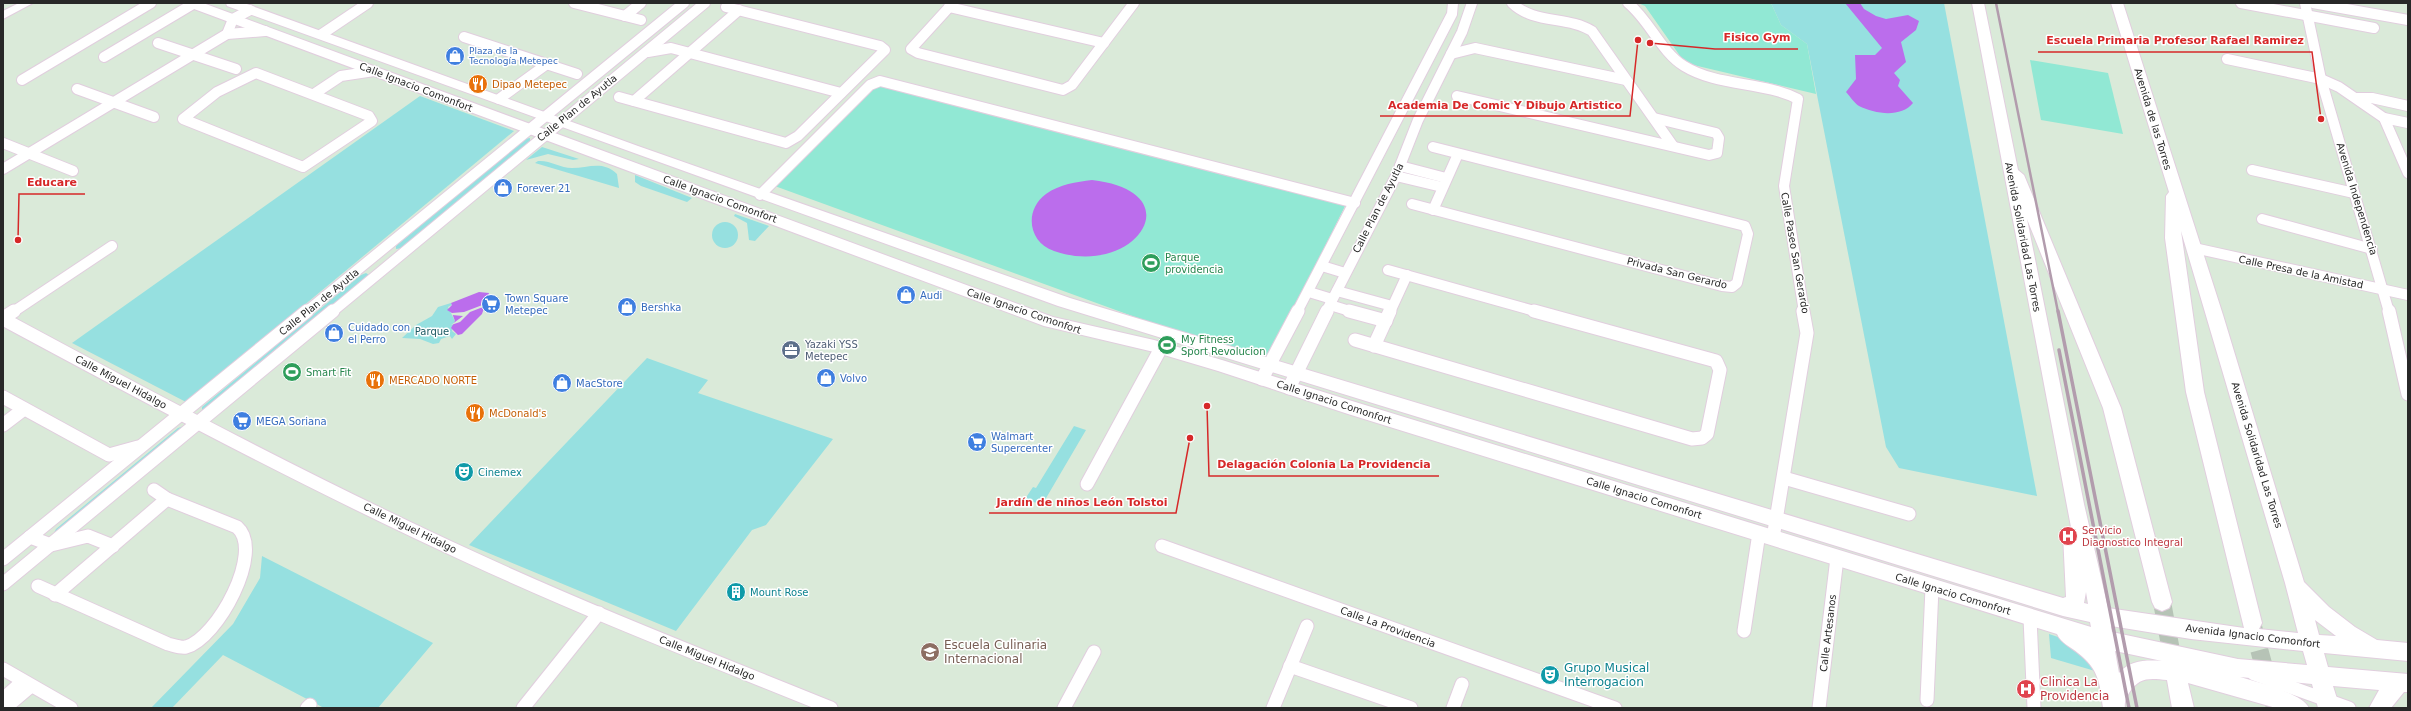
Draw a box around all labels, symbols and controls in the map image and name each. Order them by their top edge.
callout: Fisico Gym [1715,26,1798,49]
callout: Escuela Primaria Profesor Rafael Ramirez [2038,29,2312,52]
text: Fisico Gym [1723,31,1791,44]
text: Escuela Primaria Profesor Rafael Ramirez [2046,34,2304,47]
shop icon: Plaza de la Tecnología Metepec [444,45,466,67]
place label: Plaza de la Tecnología Metepec [468,46,558,66]
street label: Calle Ignacio Comonfort [358,60,474,114]
street label: Avenida de las Torres [2132,67,2174,171]
street label: Calle Plan de Ayutla [535,72,619,144]
restaurant icon: Dipao Metepec [467,73,489,95]
place label: Dipao Metepec [492,79,567,90]
callout: Academia De Comic Y Dibujo Artistico [1380,93,1630,116]
text: Academia De Comic Y Dibujo Artistico [1388,99,1622,112]
street label: Avenida Independencia [2335,141,2379,257]
street label: Calle Plan de Ayutla [1351,161,1405,255]
street label: Avenida Solidaridad Las Torres [2003,161,2043,313]
callout: Educare [19,171,85,194]
street label: Calle Ignacio Comonfort [662,173,778,225]
text: Educare [27,176,77,189]
shop icon: Forever 21 [492,177,514,199]
place label: Forever 21 [517,183,571,194]
street label: Calle Paseo San Gerardo [1779,192,1811,314]
sports icon: Parque providencia [1140,252,1162,274]
place label: Parque providencia [1165,252,1223,275]
street label: Calle Presa de la Amistad [2238,253,2364,291]
street label: Privada San Gerardo [1626,255,1728,291]
street label: Calle Plan de Ayutla [277,266,361,338]
shop icon: Audi [895,284,917,306]
street label: Calle Ignacio Comonfort [965,286,1083,336]
place label: Audi [920,290,942,301]
supermarket icon: Town Square Metepec [480,293,502,315]
place label: Town Square Metepec [504,293,568,316]
shop icon: Bershka [616,296,638,318]
place label: Bershka [641,302,681,313]
shop icon: Cuidado con el Perro [323,322,345,344]
place label: Cuidado con el Perro [348,322,410,345]
park label: Parque [415,326,449,337]
sports icon: My Fitness Sport Revolucion [1156,334,1178,356]
place label: My Fitness Sport Revolucion [1181,334,1266,357]
office icon: Yazaki YSS Metepec [780,339,802,361]
place label: Yazaki YSS Metepec [804,339,858,362]
street label: Calle Miguel Hidalgo [73,353,169,411]
sports icon: Smart Fit [281,361,303,383]
place label: Smart Fit [306,367,351,378]
shop icon: Volvo [815,367,837,389]
restaurant icon: MERCADO NORTE [364,369,386,391]
shop icon: MacStore [551,372,573,394]
place label: Volvo [840,373,867,384]
place label: MERCADO NORTE [389,375,477,386]
place label: MacStore [576,378,623,389]
street label: Calle Ignacio Comonfort [1275,378,1393,426]
street label: Avenida Solidaridad Las Torres [2229,381,2285,529]
restaurant icon: McDonald's [464,402,486,424]
place label: McDonald's [489,408,547,419]
supermarket icon: MEGA Soriana [231,410,253,432]
place label: MEGA Soriana [256,416,327,427]
supermarket icon: Walmart Supercenter [966,431,988,453]
place label: Walmart Supercenter [991,431,1053,454]
callout: Delagación Colonia La Providencia [1209,453,1439,476]
text: Delagación Colonia La Providencia [1217,458,1431,471]
theatre icon: Cinemex [453,461,475,483]
place label: Cinemex [478,467,522,478]
street label: Calle Ignacio Comonfort [1585,475,1703,521]
callout: Jardín de niños León Tolstoi [989,490,1176,513]
text: Jardín de niños León Tolstoi [996,496,1167,509]
street label: Calle Miguel Hidalgo [362,501,458,555]
hospital icon: Servicio Diagnostico Integral [2057,525,2079,547]
place label: Servicio Diagnostico Integral [2082,525,2183,548]
street label: Calle Ignacio Comonfort [1894,571,2012,617]
building icon: Mount Rose [725,581,747,603]
place label: Mount Rose [750,587,809,598]
street label: Calle Artesanos [1818,594,1838,672]
street label: Calle La Providencia [1339,605,1437,649]
street label: Avenida Ignacio Comonfort [2185,622,2321,650]
street label: Calle Miguel Hidalgo [658,634,756,682]
place label: Escuela Culinaria Internacional [944,638,1047,666]
school or university icon: Escuela Culinaria Internacional [919,641,941,663]
place label: Grupo Musical Interrogacion [1564,661,1649,689]
theatre icon: Grupo Musical Interrogacion [1539,664,1561,686]
place label: Clinica La Providencia [2040,675,2109,703]
hospital icon: Clinica La Providencia [2015,678,2037,700]

